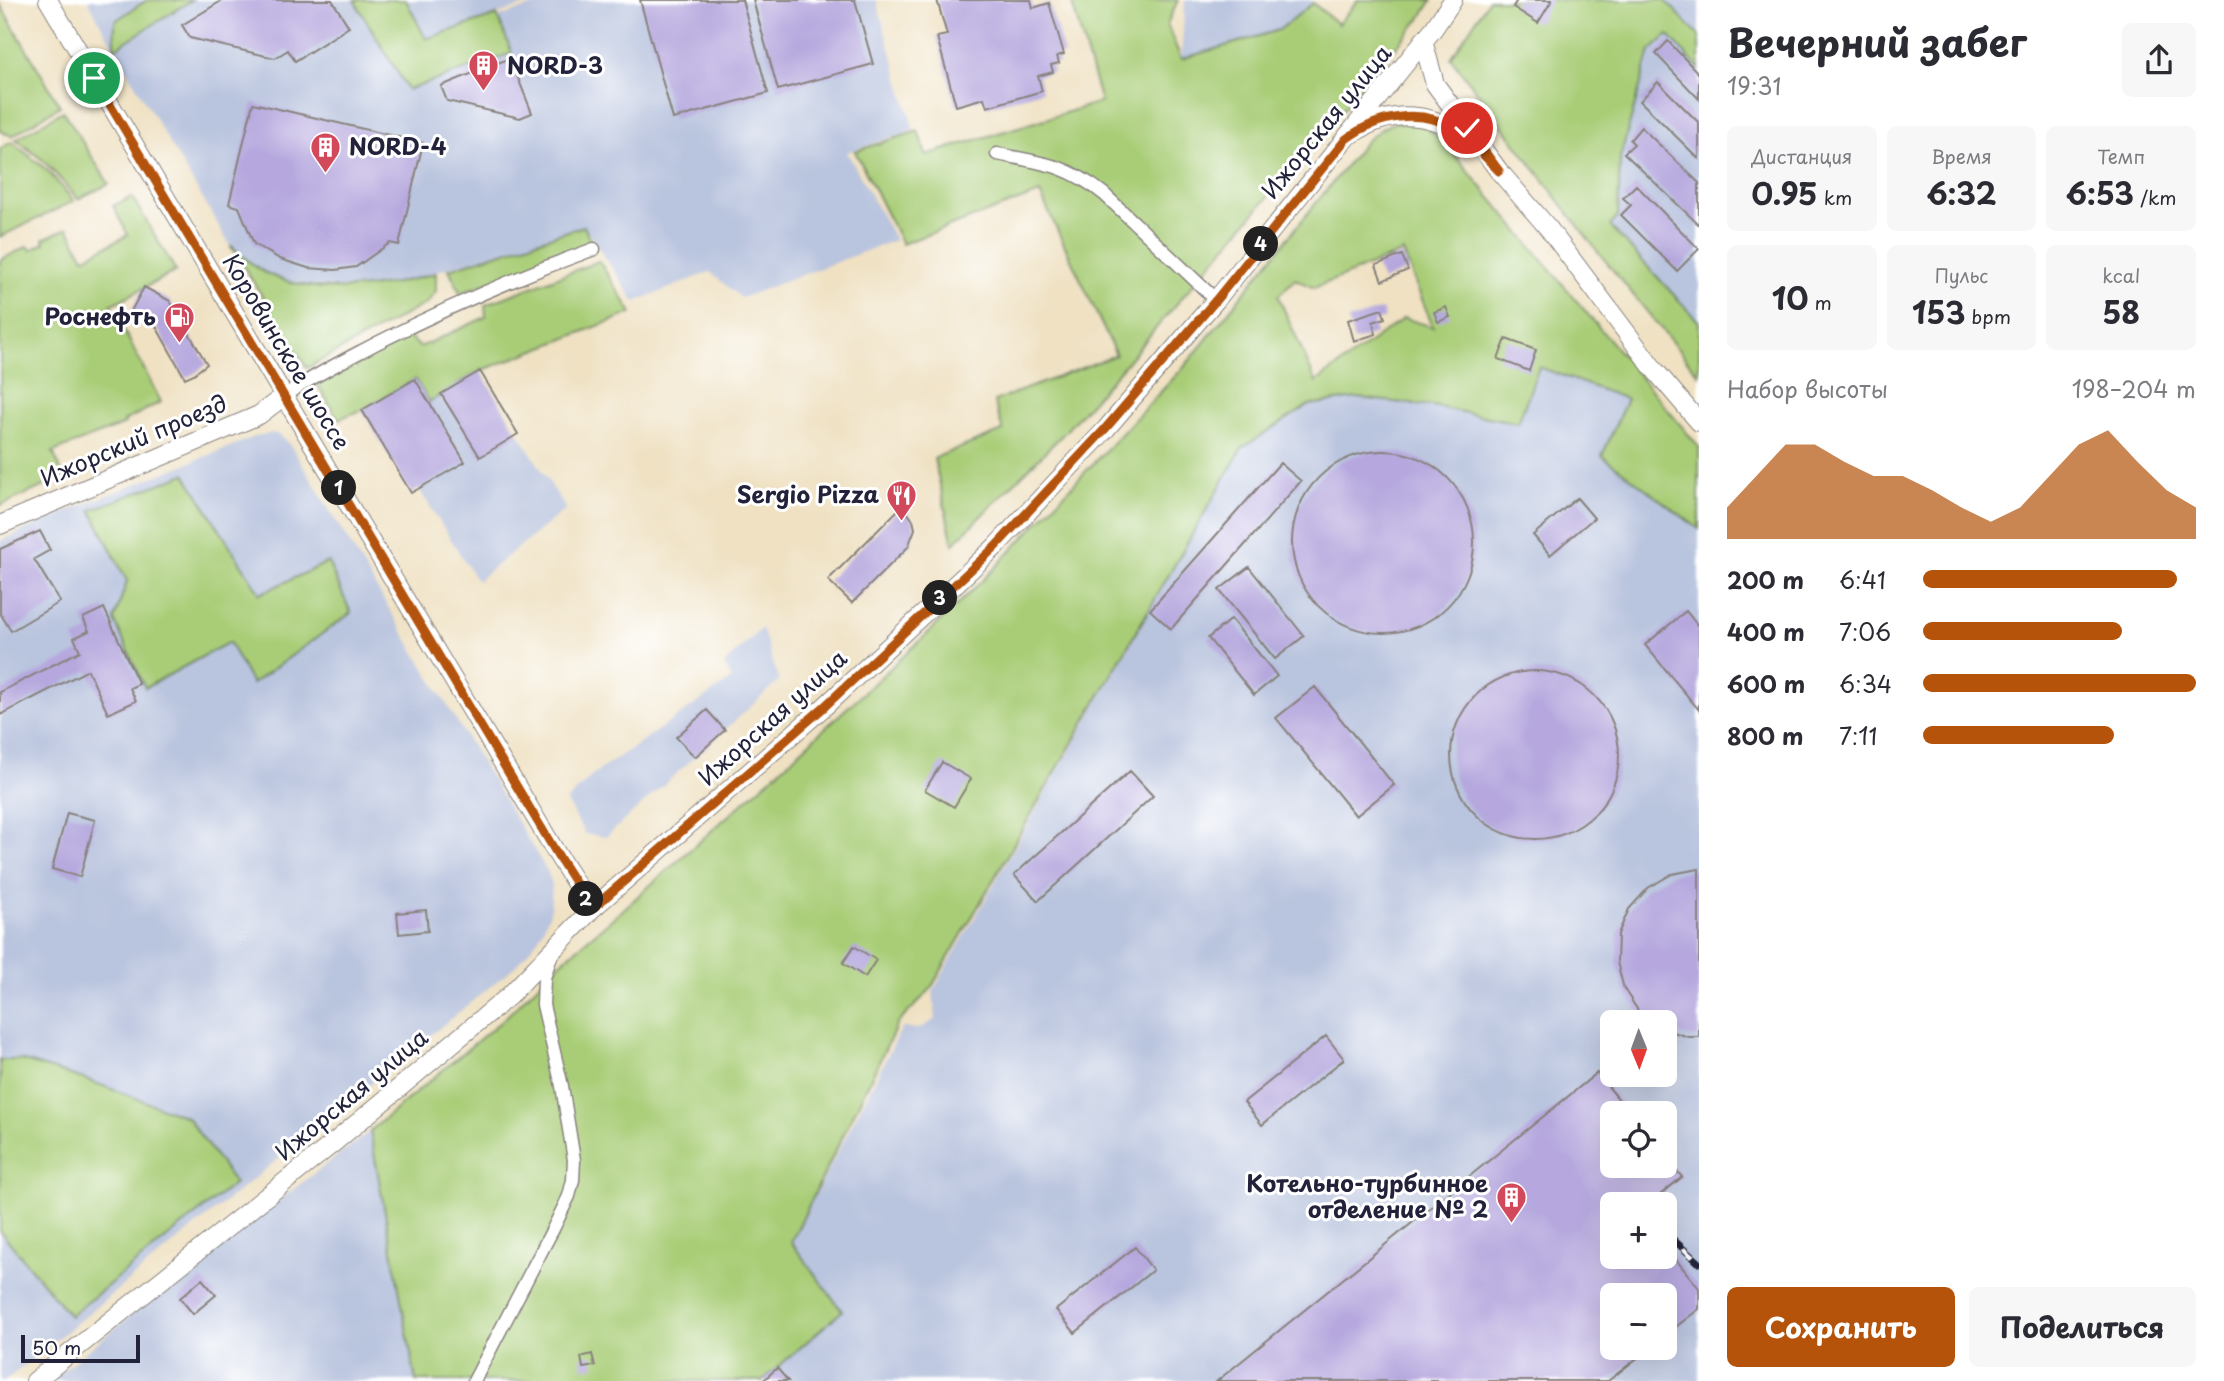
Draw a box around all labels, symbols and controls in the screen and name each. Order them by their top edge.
text: Вечерний забег [1727,13,2027,70]
button: share [2122,23,2196,97]
street label: Ижорская улица [1253,36,1399,206]
place label: NORD-3 [507,47,603,82]
pin [64,48,124,108]
building icon: NORD-3 [467,49,501,93]
icon: arrive [75,59,113,97]
text: 19:31 [1727,68,1781,103]
pin [1437,98,1497,158]
icon: check [1448,109,1486,147]
place label: NORD-4 [349,128,447,163]
building icon: NORD-4 [309,130,343,174]
text: Дистанция [1751,142,1852,170]
text: Время [1931,142,1992,170]
text: Темп [2097,142,2145,170]
text: 0.95 [1751,170,1818,215]
text: 6:32 [1926,170,1997,215]
text: 6:53 [2066,170,2134,215]
text: km [1818,183,1852,211]
text: /km [2134,183,2177,211]
pin: 4 [1244,226,1278,262]
text: 4 [1254,229,1267,257]
street label: Коровинское шоссе [215,246,360,456]
text: Пульс [1935,261,1988,289]
text: kcal [2102,261,2140,289]
text: 10 [1772,275,1808,320]
text: m [1808,288,1832,316]
text: 153 [1912,289,1965,334]
text: 58 [2102,289,2140,334]
place label: Роснефть [45,298,156,333]
fuel station icon: Роснефть [162,300,196,344]
text: bpm [1965,302,2011,330]
text: Набор высоты [1727,371,1888,406]
text: 198–204 m [2072,371,2196,406]
street label: Ижорский проезд [35,385,232,495]
pin: 1 [322,470,356,505]
text: 1 [334,473,343,501]
place label: Sergio Pizza [737,476,879,511]
restaurant icon: Sergio Pizza [885,478,919,522]
text: 200 m [1727,562,1804,597]
text: 6:41 [1839,562,1886,597]
pin: 3 [922,580,958,616]
text: 3 [933,583,946,611]
text: 400 m [1727,614,1805,649]
text: 7:06 [1839,614,1891,649]
street label: Ижорская улица [690,640,854,793]
text: 600 m [1727,666,1805,701]
text: 6:34 [1839,666,1892,701]
text: 800 m [1727,718,1804,753]
text: 7:11 [1839,718,1878,753]
pin: 2 [568,881,604,916]
text: 2 [579,884,592,912]
north arrow [1600,1010,1676,1087]
map controls [1600,1010,1677,1360]
street label: Ижорская улица [267,1019,435,1168]
button: locate [1600,1101,1677,1178]
place label: Котельно-турбинное отделение № 2 [1246,1165,1488,1226]
building icon: Котельно-турбинное отделение № 2 [1494,1180,1528,1224]
button: + [1600,1192,1677,1269]
button: − [1600,1283,1677,1360]
button: Сохранить [1727,1287,1955,1367]
button: Поделиться [1969,1287,2196,1367]
scale bar [21,1332,140,1364]
text: 50 m [32,1333,81,1361]

